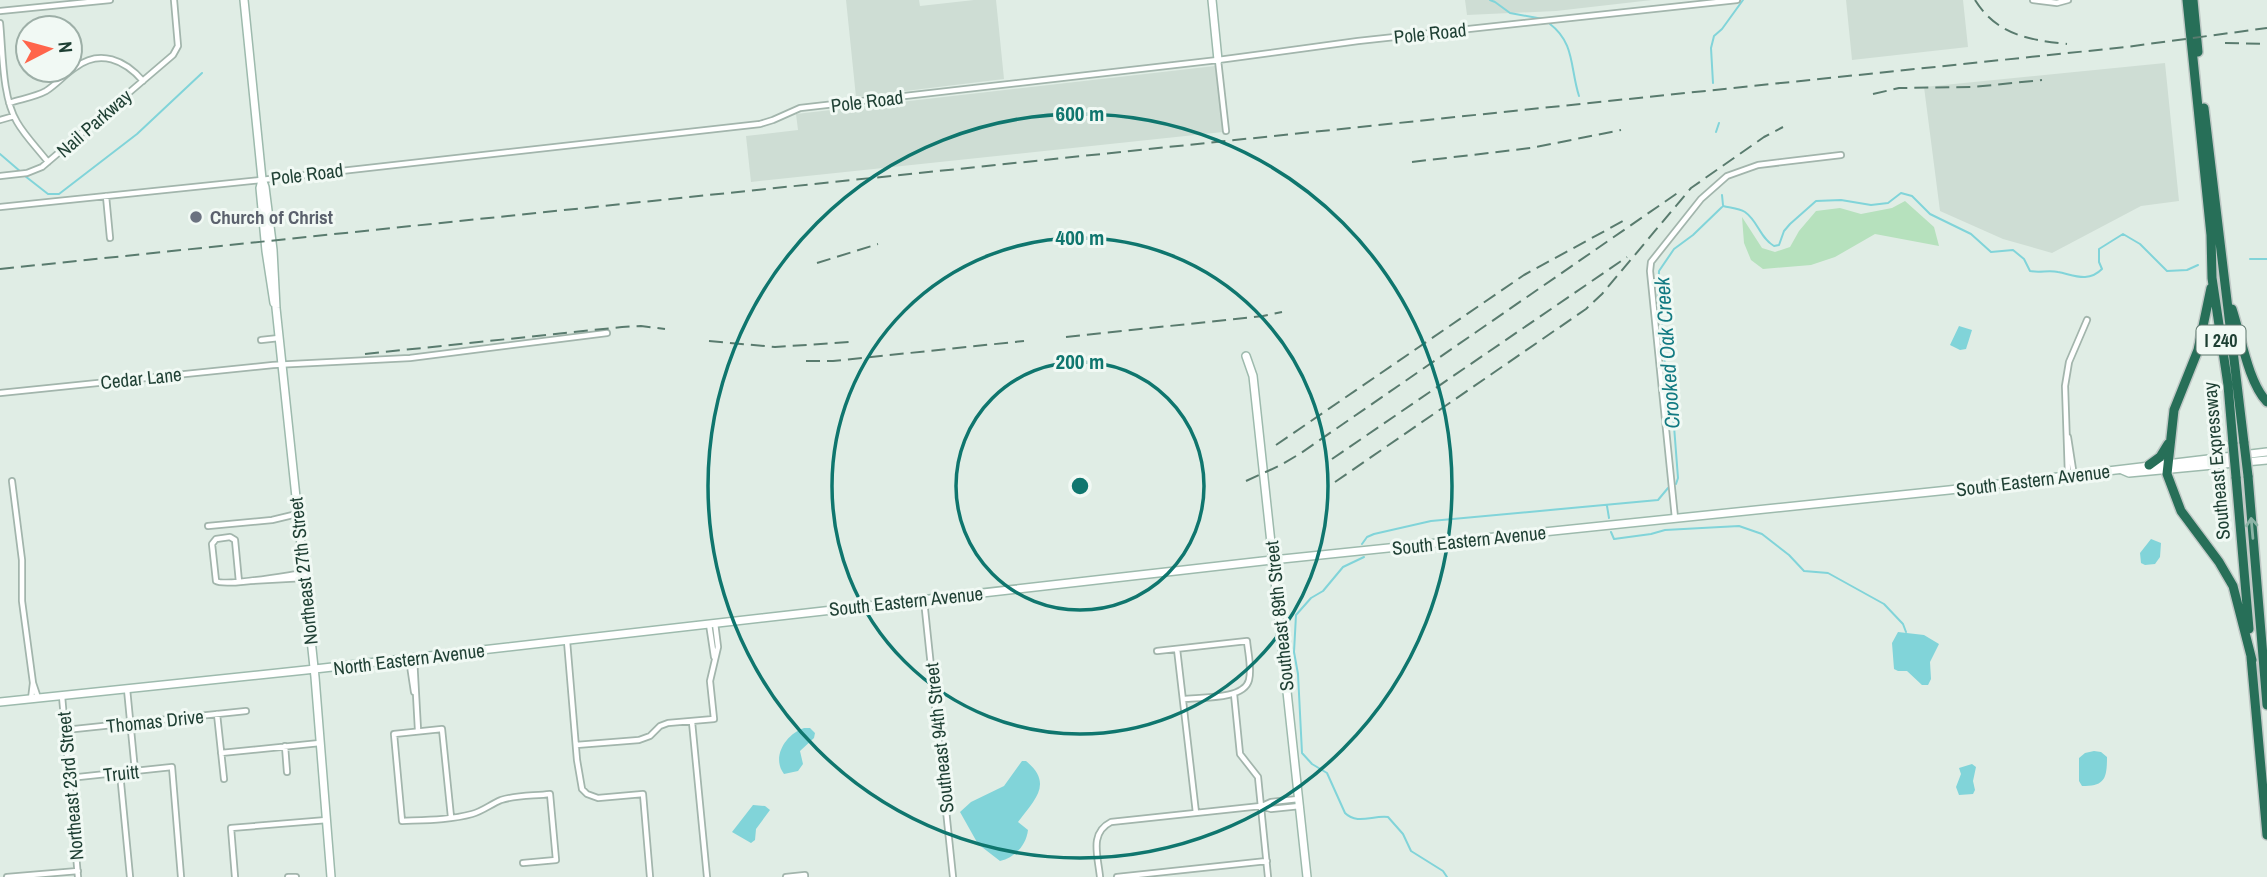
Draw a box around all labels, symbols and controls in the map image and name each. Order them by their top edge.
north arrow [14,14,84,84]
street label: Pole Road [1392,16,1468,50]
text: N [52,40,79,54]
street label: Nail Parkway [51,83,137,163]
street label: Pole Road [829,84,905,118]
text: 600 m [1056,99,1104,128]
street label: Pole Road [269,157,345,191]
place label: Church of Christ [210,204,333,230]
marker: Church of Christ [188,209,204,225]
text: 400 m [1056,223,1104,252]
water label: Crooked Oak Creek [1647,275,1687,430]
road number: I 240 [2196,326,2246,354]
text: 200 m [1056,347,1104,376]
street label: Cedar Lane [99,361,183,395]
street label: Southeast Expressway [2196,381,2236,541]
street label: South Eastern Avenue [1955,458,2111,502]
centre of rings [1068,474,1092,498]
street label: Northeast 27th Street [282,495,324,646]
one-way arrow [2245,517,2258,539]
street label: South Eastern Avenue [1391,519,1547,561]
street label: Southeast 89th Street [1258,539,1300,692]
street label: South Eastern Avenue [828,580,984,622]
street label: North Eastern Avenue [332,637,486,681]
street label: Southeast 94th Street [918,661,960,814]
street label: Thomas Drive [105,703,205,739]
street label: Northeast 23rd Street [51,710,89,861]
street label: Truitt [102,758,141,788]

